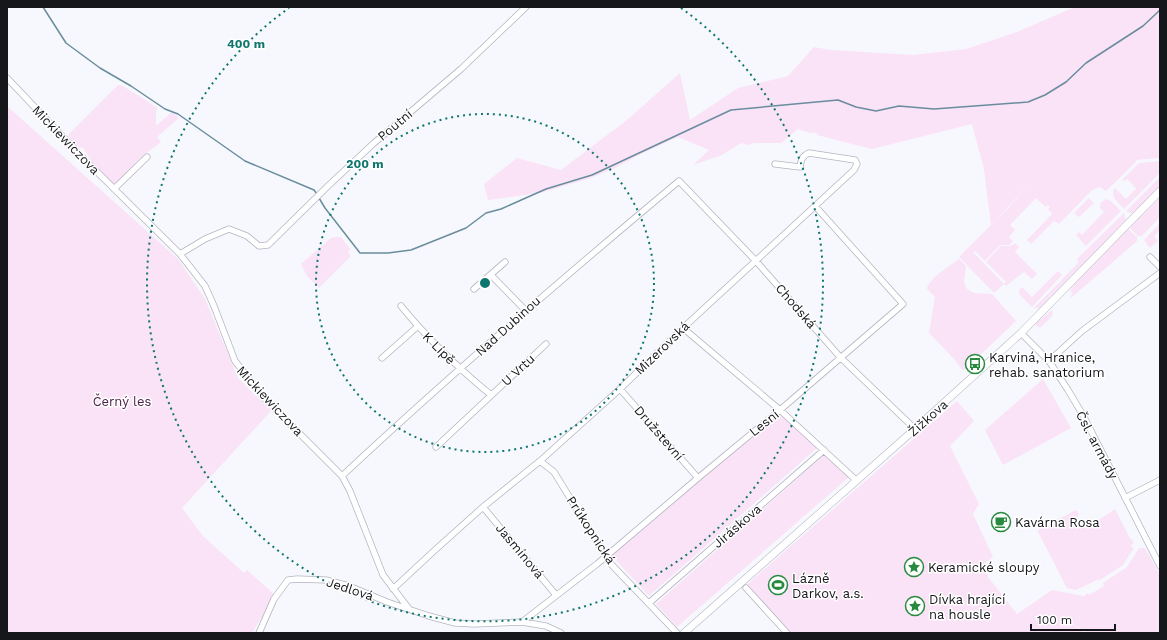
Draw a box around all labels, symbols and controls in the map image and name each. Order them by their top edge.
text: 400 m [227,37,265,51]
street label: Mickiewiczova [29,102,103,178]
street label: Poutní [375,106,416,144]
text: 200 m [346,157,384,171]
centre of rings [478,276,492,290]
street label: Chodská [773,281,820,332]
street label: Nad Dubinou [472,293,544,359]
street label: Mizerovská [632,318,693,378]
street label: K Lípě [420,329,458,367]
place label: Karviná, Hranice, rehab. sanatorium [989,350,1105,380]
street label: U Vrtu [498,351,538,389]
bus stop icon: Karviná, Hranice, rehab. sanatorium [964,353,986,375]
street label: Mickiewiczova [234,363,307,440]
park label: Černý les [93,393,152,409]
street label: Žižkova [905,395,951,439]
street label: Družstevní [631,403,687,464]
street label: Lesní [746,406,782,439]
street label: Čsl. armády [1073,408,1122,482]
street label: Průkopnická [564,493,619,567]
street label: Jiráskova [710,501,765,551]
cafe icon: Kavárna Rosa [990,511,1012,533]
place label: Kavárna Rosa [1015,515,1100,530]
street label: Jasmínová [493,521,548,582]
place icon: Keramické sloupy [903,556,925,578]
place label: Keramické sloupy [928,560,1040,575]
place label: Lázně Darkov, a.s. [792,571,864,601]
street label: Jedlová [325,574,376,604]
sports icon: Lázně Darkov, a.s. [767,574,789,596]
place label: Dívka hrající na housle [929,592,1006,622]
place icon: Dívka hrající na housle [904,595,926,617]
scale bar [1031,606,1115,632]
text: 100 m [1037,613,1072,627]

